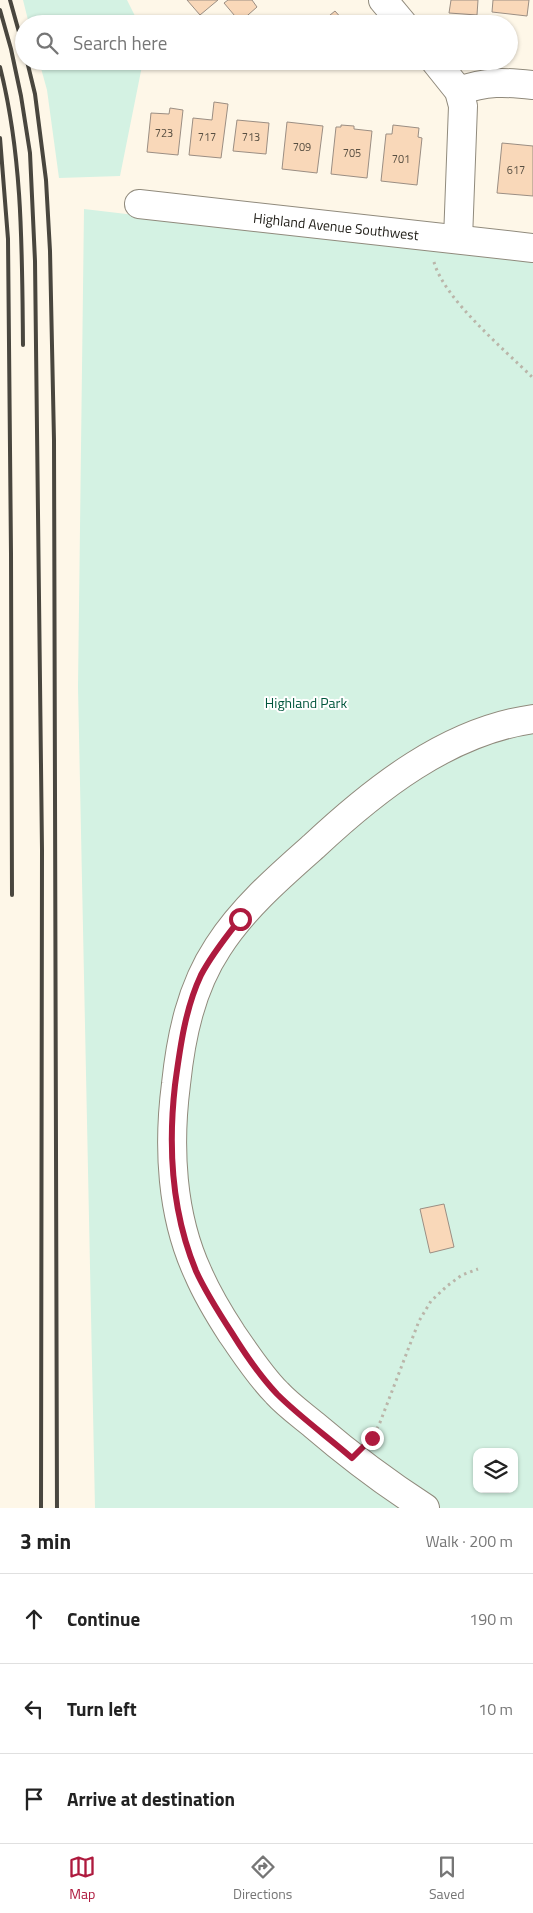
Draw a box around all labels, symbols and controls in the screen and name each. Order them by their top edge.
search box [15,15,518,70]
text: Search here [73,28,167,57]
icon: search [33,29,61,57]
house number: 723 [155,125,173,141]
house number: 717 [198,129,216,145]
house number: 713 [242,129,260,145]
house number: 709 [293,139,311,155]
house number: 705 [343,145,361,161]
house number: 701 [392,151,410,167]
house number: 617 [507,162,525,178]
street label: Highland Avenue Southwest [252,207,420,245]
park label: Highland Park [265,692,347,713]
route start [229,908,252,931]
route end [361,1427,384,1450]
map controls [473,1448,518,1493]
button: layers [473,1448,518,1493]
text: 3 min [20,1525,71,1557]
text: Walk · 200 m [425,1529,513,1553]
text: Continue [67,1604,140,1633]
icon: ahead [20,1605,48,1633]
text: 190 m [469,1607,513,1631]
text: Turn left [67,1694,137,1723]
icon: left [20,1695,48,1723]
text: 10 m [478,1697,513,1721]
text: Arrive at destination [67,1784,235,1813]
icon: arrive [20,1785,48,1813]
tab: Map [68,1853,96,1904]
tab: Directions [233,1853,292,1904]
tab: Saved [429,1853,465,1904]

